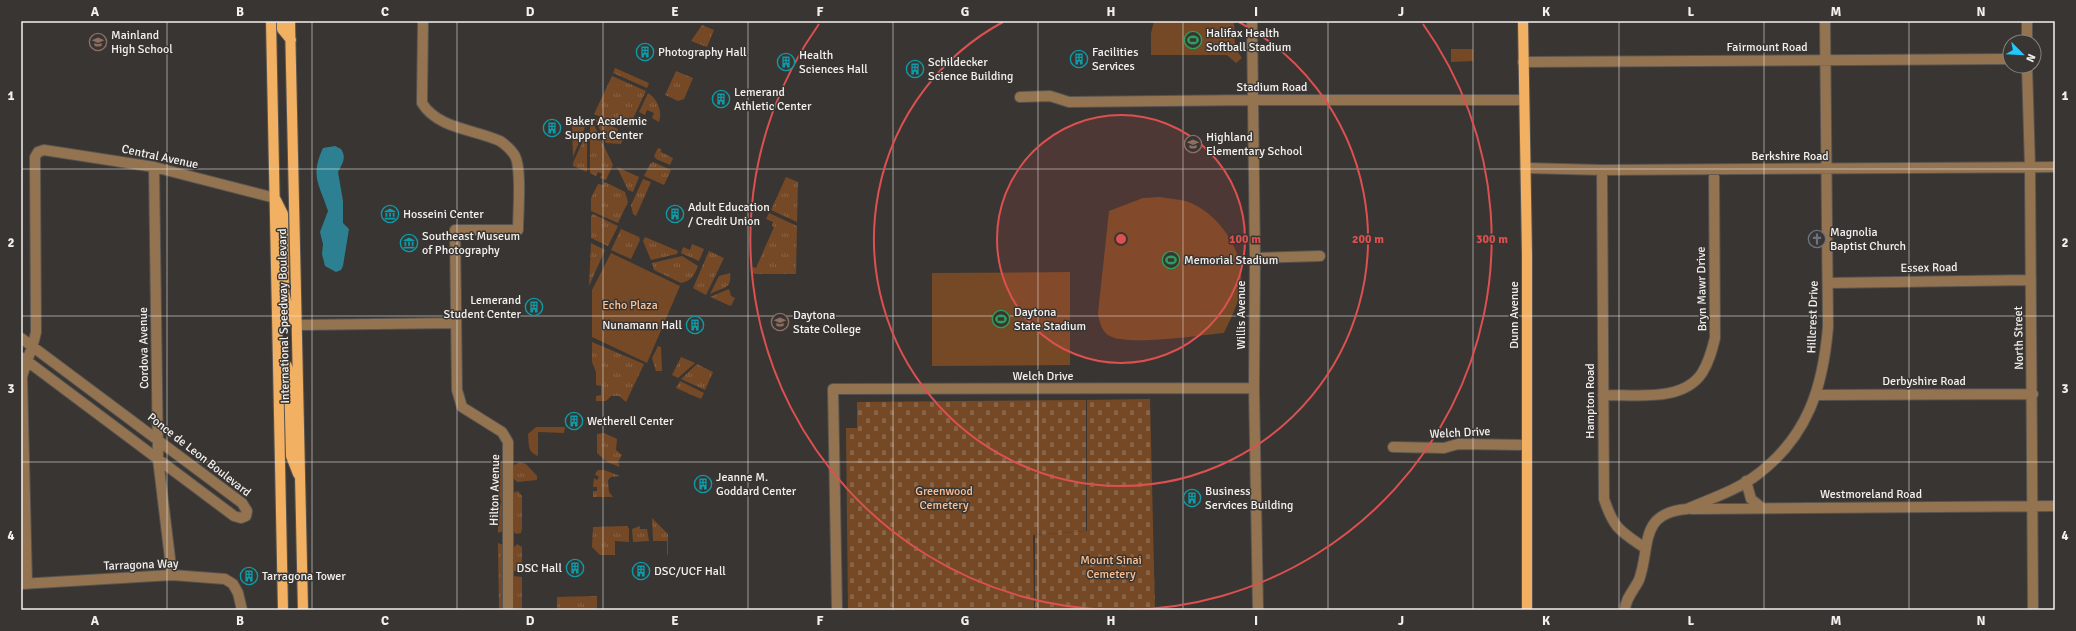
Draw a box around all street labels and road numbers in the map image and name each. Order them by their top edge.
street label: Fairmount Road [1726,40,1808,55]
street label: Stadium Road [1237,80,1307,95]
street label: Central Avenue [120,142,200,172]
street label: Berkshire Road [1751,149,1829,164]
street label: International Speedway Boulevard [275,228,293,404]
street label: Bryn Mawr Drive [1694,246,1710,332]
street label: Essex Road [1900,260,1958,276]
street label: Hillcrest Drive [1804,280,1822,354]
street label: Willis Avenue [1234,281,1249,350]
street label: Dunn Avenue [1507,281,1522,349]
street label: North Street [2011,306,2027,370]
street label: Cordova Avenue [136,307,152,389]
street label: Hampton Road [1583,363,1598,439]
street label: Welch Drive [1013,369,1073,384]
street label: Derbyshire Road [1882,374,1966,389]
street label: Ponce de Leon Boulevard [144,410,254,500]
street label: Welch Drive [1429,424,1491,442]
street label: Hilton Avenue [487,454,503,526]
street label: Westmoreland Road [1820,487,1922,502]
street label: Tarragona Way [103,556,179,574]

